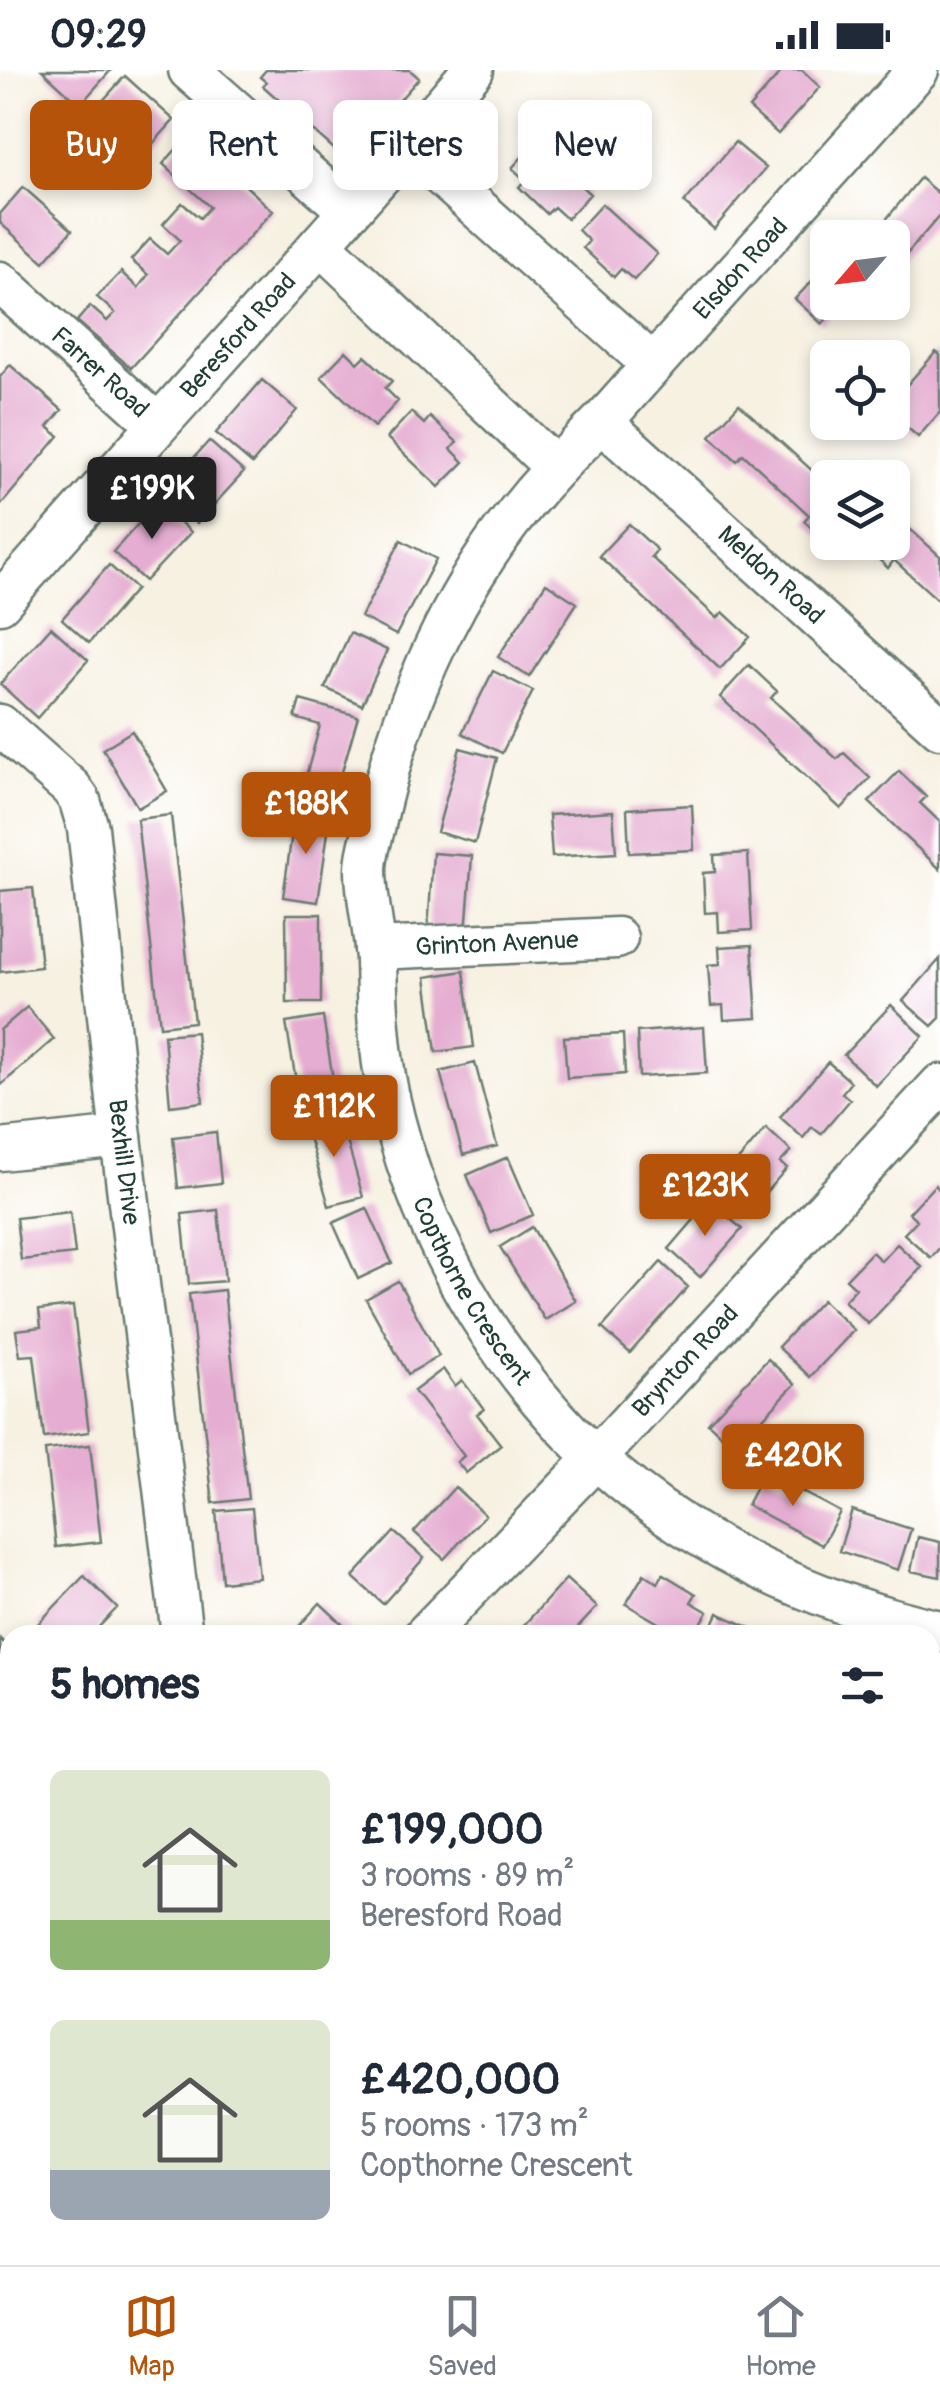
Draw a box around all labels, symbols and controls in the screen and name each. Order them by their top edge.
text: 09:29 [50,11,146,59]
chip: Buy [30,100,152,190]
chip: Rent [172,100,313,190]
chip: Filters [333,100,498,190]
chip: New [518,100,652,190]
street label: Elsdon Road [687,212,795,326]
north arrow [810,220,910,320]
map controls [810,220,910,560]
street label: Beresford Road [174,266,303,405]
street label: Farrer Road [45,320,155,425]
button: locate [810,340,910,440]
pin: £199K [82,457,222,542]
button: layers [810,460,910,560]
text: £199K [109,469,195,509]
street label: Meldon Road [711,519,831,631]
pin: £188K [236,772,376,857]
text: £188K [264,784,348,824]
street label: Grinton Avenue [415,924,580,963]
pin: £112K [264,1075,404,1160]
text: £112K [293,1087,375,1127]
street label: Bexhill Drive [102,1098,147,1227]
pin: £123K [635,1154,775,1239]
text: £123K [661,1166,749,1206]
street label: Copthorne Crescent [406,1192,539,1392]
street label: Brynton Road [626,1298,745,1424]
pin: £420K [723,1424,863,1509]
text: £420K [744,1436,842,1476]
icon: filters [835,1658,890,1713]
text: 5 homes [50,1659,200,1711]
text: £199,000 [360,1804,543,1856]
icon: home [130,1810,250,1930]
text: 3 rooms · 89 m² [360,1856,574,1896]
text: Beresford Road [360,1896,563,1936]
text: £420,000 [360,2054,560,2106]
icon: home [130,2060,250,2180]
text: 5 rooms · 173 m² [360,2106,589,2146]
text: Copthorne Crescent [360,2146,632,2186]
tab: Map [124,2289,179,2384]
tab: Saved [427,2289,497,2384]
tab: Home [745,2289,816,2384]

